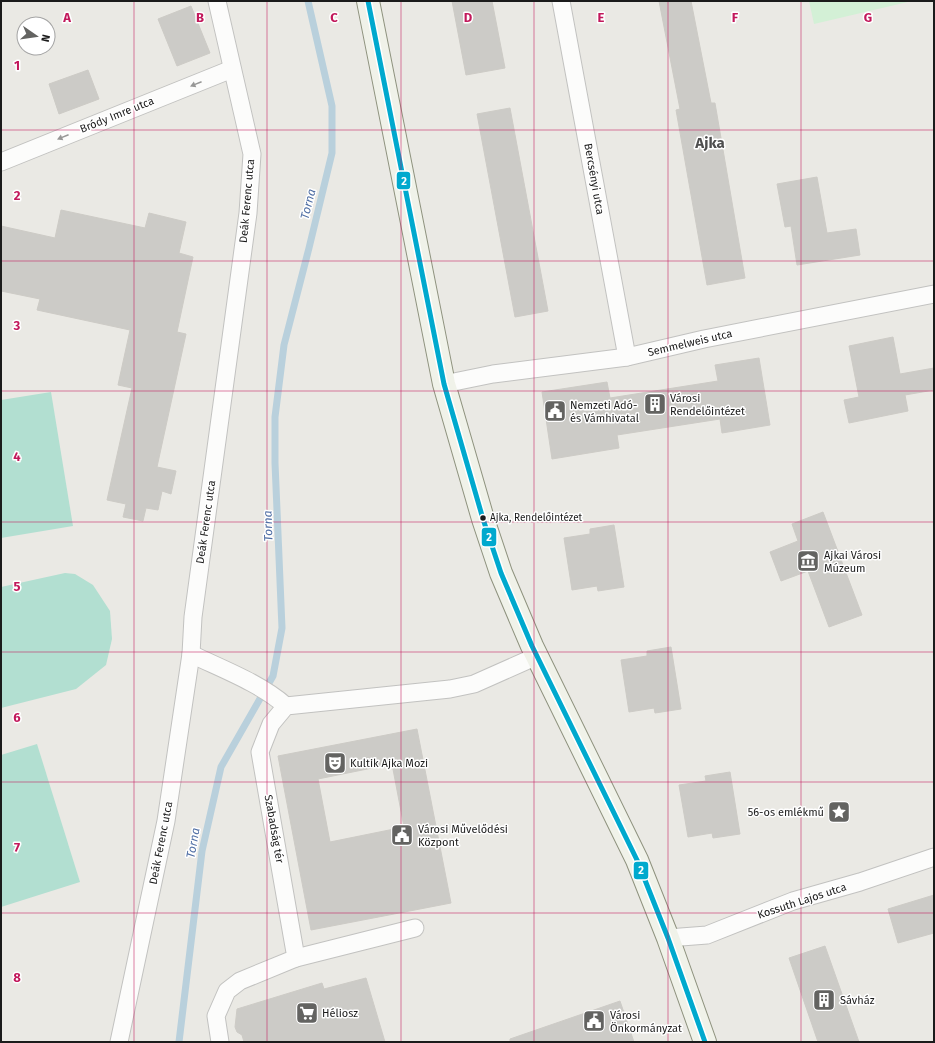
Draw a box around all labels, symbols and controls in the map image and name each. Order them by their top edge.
text: A [62,10,71,25]
text: B [196,10,204,25]
text: C [330,10,338,25]
text: D [464,10,473,25]
text: E [598,10,605,25]
text: F [732,10,739,25]
text: G [864,10,872,25]
north arrow [16,16,56,56]
text: N [38,33,52,43]
text: 1 [14,58,20,73]
one-way arrow [190,81,202,87]
street label: Bródy Imre utca [78,94,156,136]
district label: Ajka [694,134,725,152]
one-way arrow [56,135,68,141]
street label: Bercsényi utca [581,142,607,216]
street label: Deák Ferenc utca [237,158,257,244]
line badge: 2 [396,171,411,190]
text: 2 [401,175,407,188]
water label: Torna [297,187,319,221]
text: 2 [14,188,21,203]
text: 3 [13,318,21,333]
street label: Semmelweis utca [646,327,734,359]
building icon: Városi Rendelőintézet [642,391,668,417]
place label: Városi Rendelőintézet [670,392,745,418]
public building icon: Nemzeti Adó- és Vámhivatal [542,398,568,424]
place label: Nemzeti Adó- és Vámhivatal [570,399,639,425]
text: 4 [13,449,21,464]
street label: Deák Ferenc utca [194,479,218,565]
water label: Torna [260,510,276,542]
place label: Ajka, Rendelőintézet [490,511,583,524]
marker: Ajka, Rendelőintézet [478,513,488,523]
line badge: 2 [481,527,497,547]
text: 2 [486,531,492,544]
museum icon: Ajkai Városi Múzeum [795,548,821,574]
place label: Ajkai Városi Múzeum [824,549,881,575]
text: 5 [14,579,21,594]
text: 6 [13,710,21,725]
theatre icon: Kultik Ajka Mozi [322,750,348,776]
place label: Kultik Ajka Mozi [350,757,428,770]
street label: Szabadság tér [262,794,287,865]
place icon: 56-os emlékmű [826,799,852,825]
street label: Deák Ferenc utca [147,800,175,886]
place label: 56-os emlékmű [748,806,824,819]
public building icon: Városi Művelődési Központ [389,822,415,848]
place label: Városi Művelődési Központ [418,823,508,849]
water label: Torna [183,826,203,859]
text: 7 [14,840,20,855]
line badge: 2 [633,861,649,880]
text: 2 [638,864,644,877]
street label: Kossuth Lajos utca [756,880,848,922]
text: 8 [13,970,21,985]
building icon: Sávház [811,987,837,1013]
place label: Sávház [840,994,875,1007]
supermarket icon: Héliosz [294,1000,320,1026]
place label: Héliosz [322,1007,358,1020]
public building icon: Városi Önkormányzat [581,1008,607,1034]
place label: Városi Önkormányzat [610,1009,682,1035]

